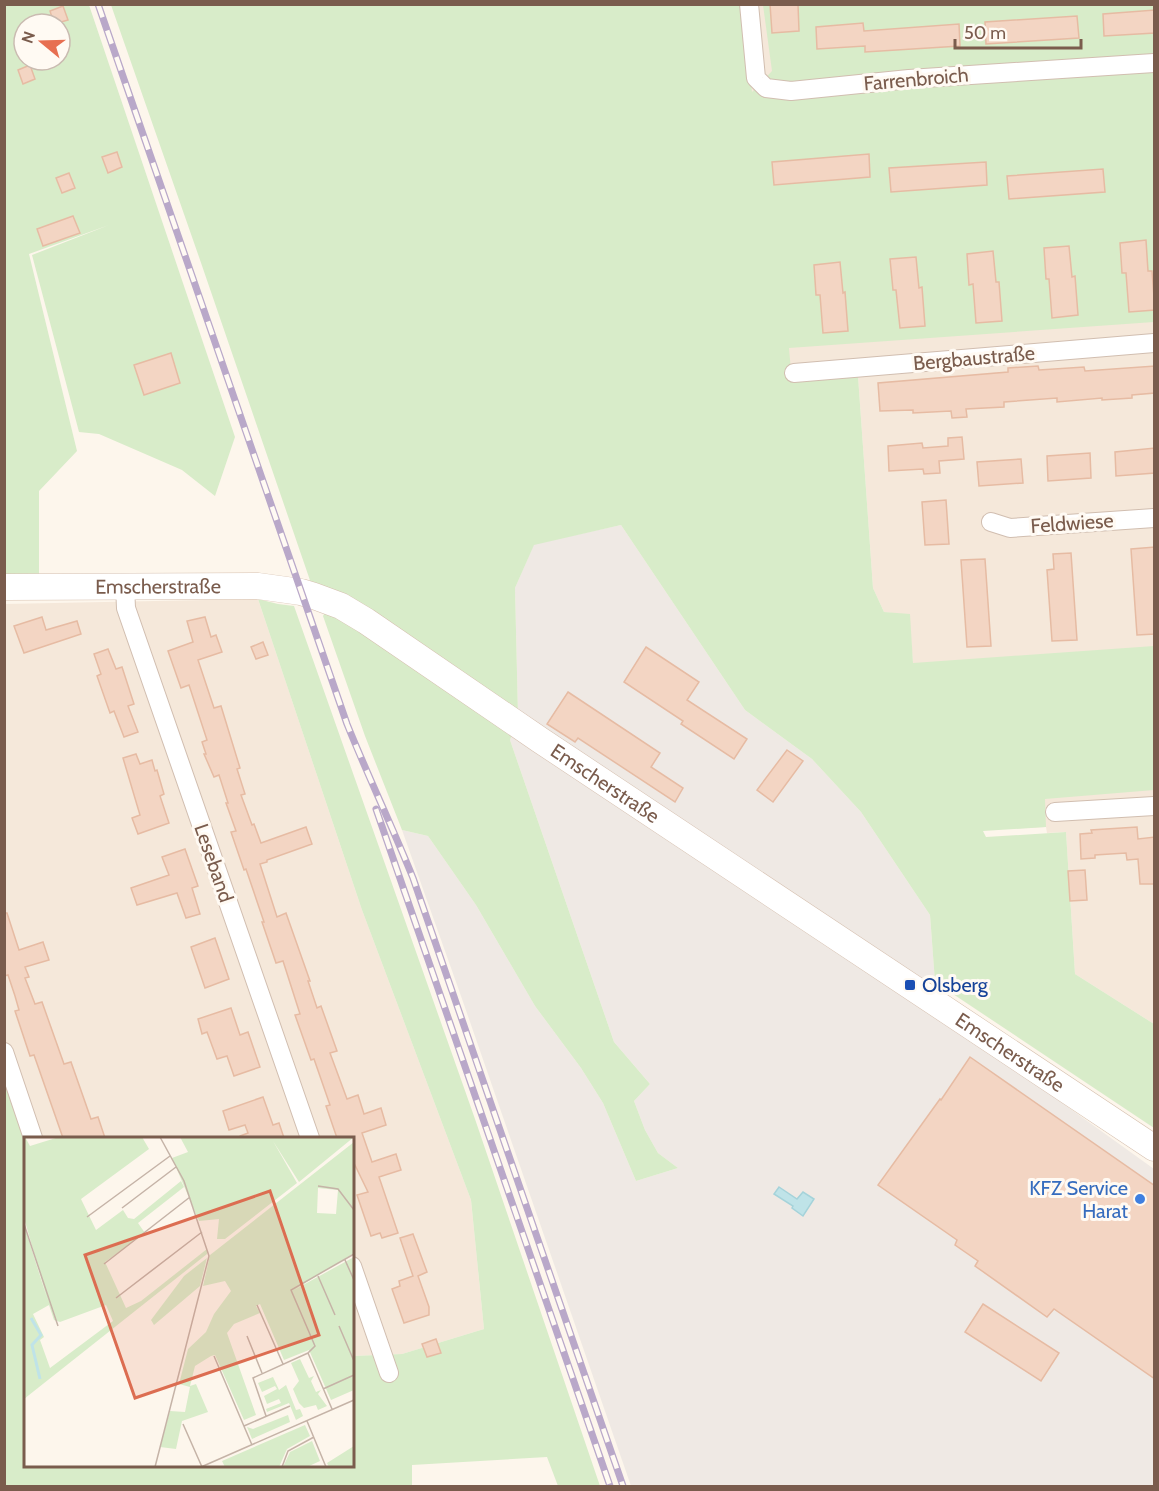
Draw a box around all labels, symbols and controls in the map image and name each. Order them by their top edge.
north arrow [12,12,72,72]
scale bar [955,12,1081,50]
text: 50 m [964,22,1006,44]
text: N [17,29,39,46]
street label: Farrenbroich [863,62,969,96]
street label: Bergbaustraße [912,341,1036,375]
street label: Feldwiese [1030,508,1114,538]
street label: Emscherstraße [95,574,221,599]
street label: Emscherstraße [546,739,664,828]
street label: Leseband [189,821,239,905]
place label: Olsberg [922,973,989,997]
marker: Olsberg [903,978,917,992]
street label: Emscherstraße [951,1007,1069,1097]
inset map [24,1137,354,1467]
place label: KFZ Service Harat [1029,1176,1128,1223]
marker: KFZ Service Harat [1133,1192,1147,1206]

